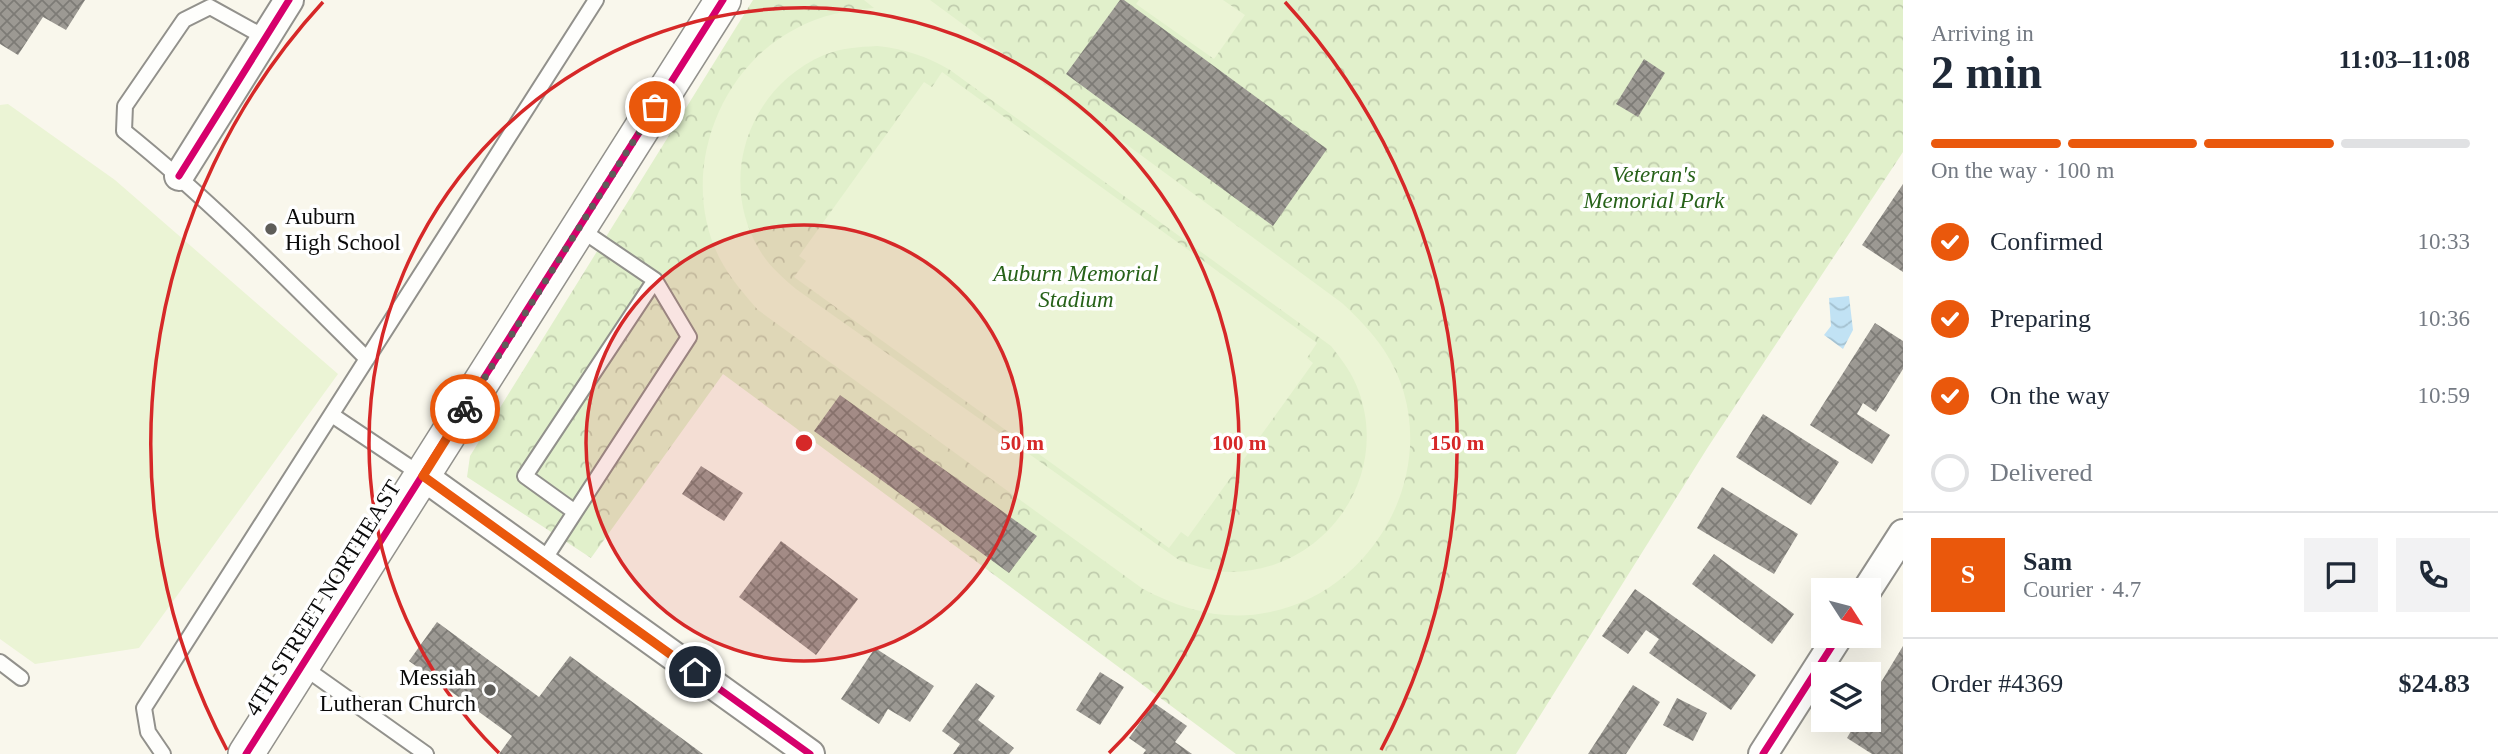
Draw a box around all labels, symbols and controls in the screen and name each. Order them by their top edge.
text: Arriving in [1931,21,2034,46]
text: 11:03–11:08 [2339,45,2470,74]
text: 2 min [1931,47,2042,98]
pin [625,77,685,137]
icon: bag [636,88,674,126]
text: On the way · 100 m [1931,158,2114,183]
park label: Veteran's Memorial Park [1582,162,1725,213]
place label: Auburn High School [285,204,401,255]
marker: Auburn High School [263,221,279,237]
icon: check [1931,223,1969,261]
text: Confirmed [1990,227,2103,256]
text: 10:33 [2418,229,2470,254]
park label: Auburn Memorial Stadium [991,261,1159,312]
icon: check [1931,300,1969,338]
text: Preparing [1990,304,2091,333]
text: 10:36 [2418,306,2470,331]
courier [430,374,500,444]
icon: check [1931,377,1969,415]
text: On the way [1990,381,2110,410]
text: 10:59 [2418,383,2470,408]
icon: bike [446,390,484,428]
centre of rings [792,431,816,455]
text: 50 m [1000,431,1044,455]
text: 100 m [1212,431,1267,455]
text: 150 m [1430,431,1485,455]
text: Delivered [1990,458,2093,487]
street label: 4TH STREET NORTHEAST [240,476,406,720]
button: chat [2304,538,2378,612]
button: phone [2396,538,2470,612]
text: Sam [2023,547,2072,576]
text: S [1961,560,1975,589]
text: Courier · 4.7 [2023,577,2141,602]
north arrow [1811,578,1881,648]
map controls [1811,578,1881,732]
pin [665,642,725,702]
icon: home [676,653,714,691]
button: layers [1811,662,1881,732]
place label: Messiah Lutheran Church [320,665,476,716]
text: Order #4369 [1931,669,2063,698]
text: $24.83 [2399,669,2470,698]
marker: Messiah Lutheran Church [482,682,498,698]

